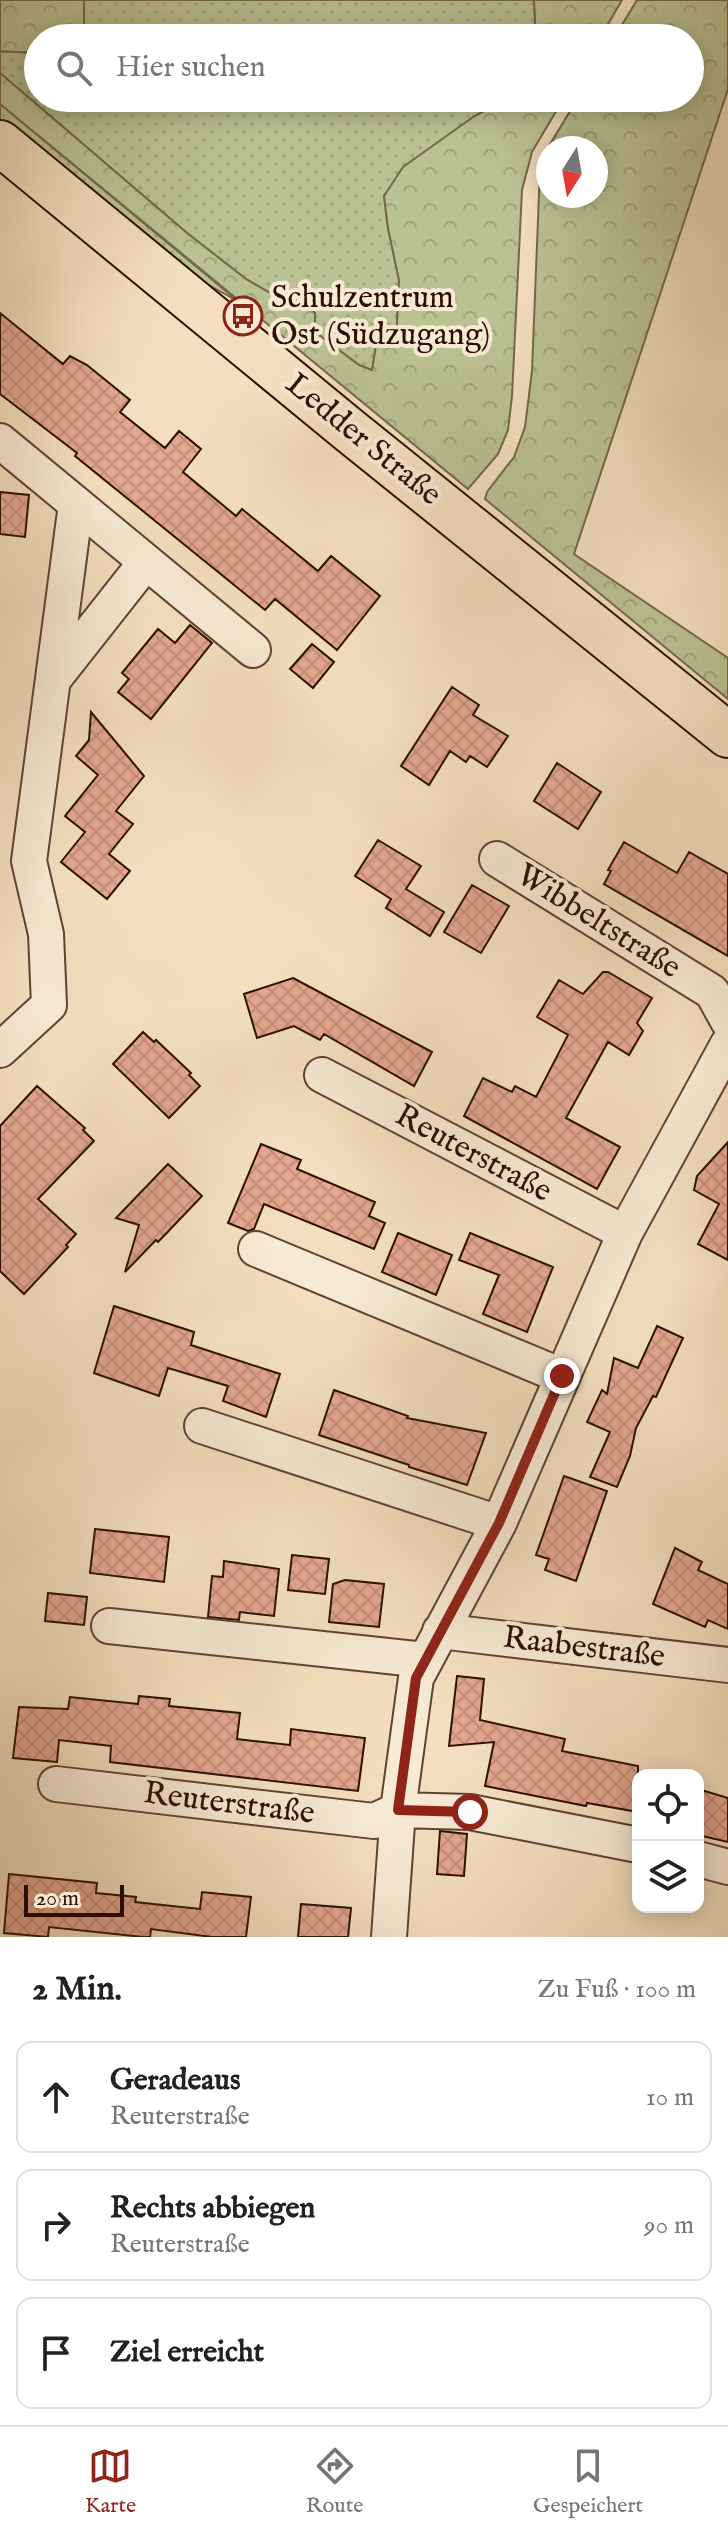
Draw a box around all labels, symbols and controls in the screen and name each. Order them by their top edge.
search box [24,24,704,112]
icon: search [52,46,96,90]
text: Hier suchen [116,49,266,87]
north arrow [536,136,608,208]
place label: Schulzentrum Ost (Südzugang) [271,278,490,356]
bus stop icon: Schulzentrum Ost (Südzugang) [222,295,264,337]
street label: Ledder Straße [277,364,449,516]
street label: Wibbeltstraße [508,855,688,989]
street label: Reuterstraße [387,1096,559,1212]
route end [544,1358,580,1394]
street label: Raabestraße [501,1618,667,1678]
map controls [632,1769,704,1913]
button: locate [632,1769,704,1841]
street label: Reuterstraße [141,1773,317,1835]
route start [452,1794,488,1830]
button: layers [632,1841,704,1913]
scale bar [24,1881,124,1917]
text: 20 m [36,1885,79,1913]
text: 2 Min. [32,1968,122,2011]
text: Zu Fuß · 100 m [537,1973,696,2006]
text: Geradeaus [110,2062,240,2100]
icon: ahead [34,2075,78,2119]
text: 10 m [646,2081,694,2114]
text: Reuterstraße [110,2100,250,2133]
text: Rechts abbiegen [110,2190,315,2228]
icon: right [34,2203,78,2247]
text: 90 m [644,2209,694,2242]
text: Reuterstraße [110,2228,250,2261]
icon: arrive [34,2331,78,2375]
text: Ziel erreicht [110,2334,264,2372]
tab: Karte [85,2444,136,2520]
tab: Route [306,2444,363,2520]
tab: Gespeichert [533,2444,643,2520]

